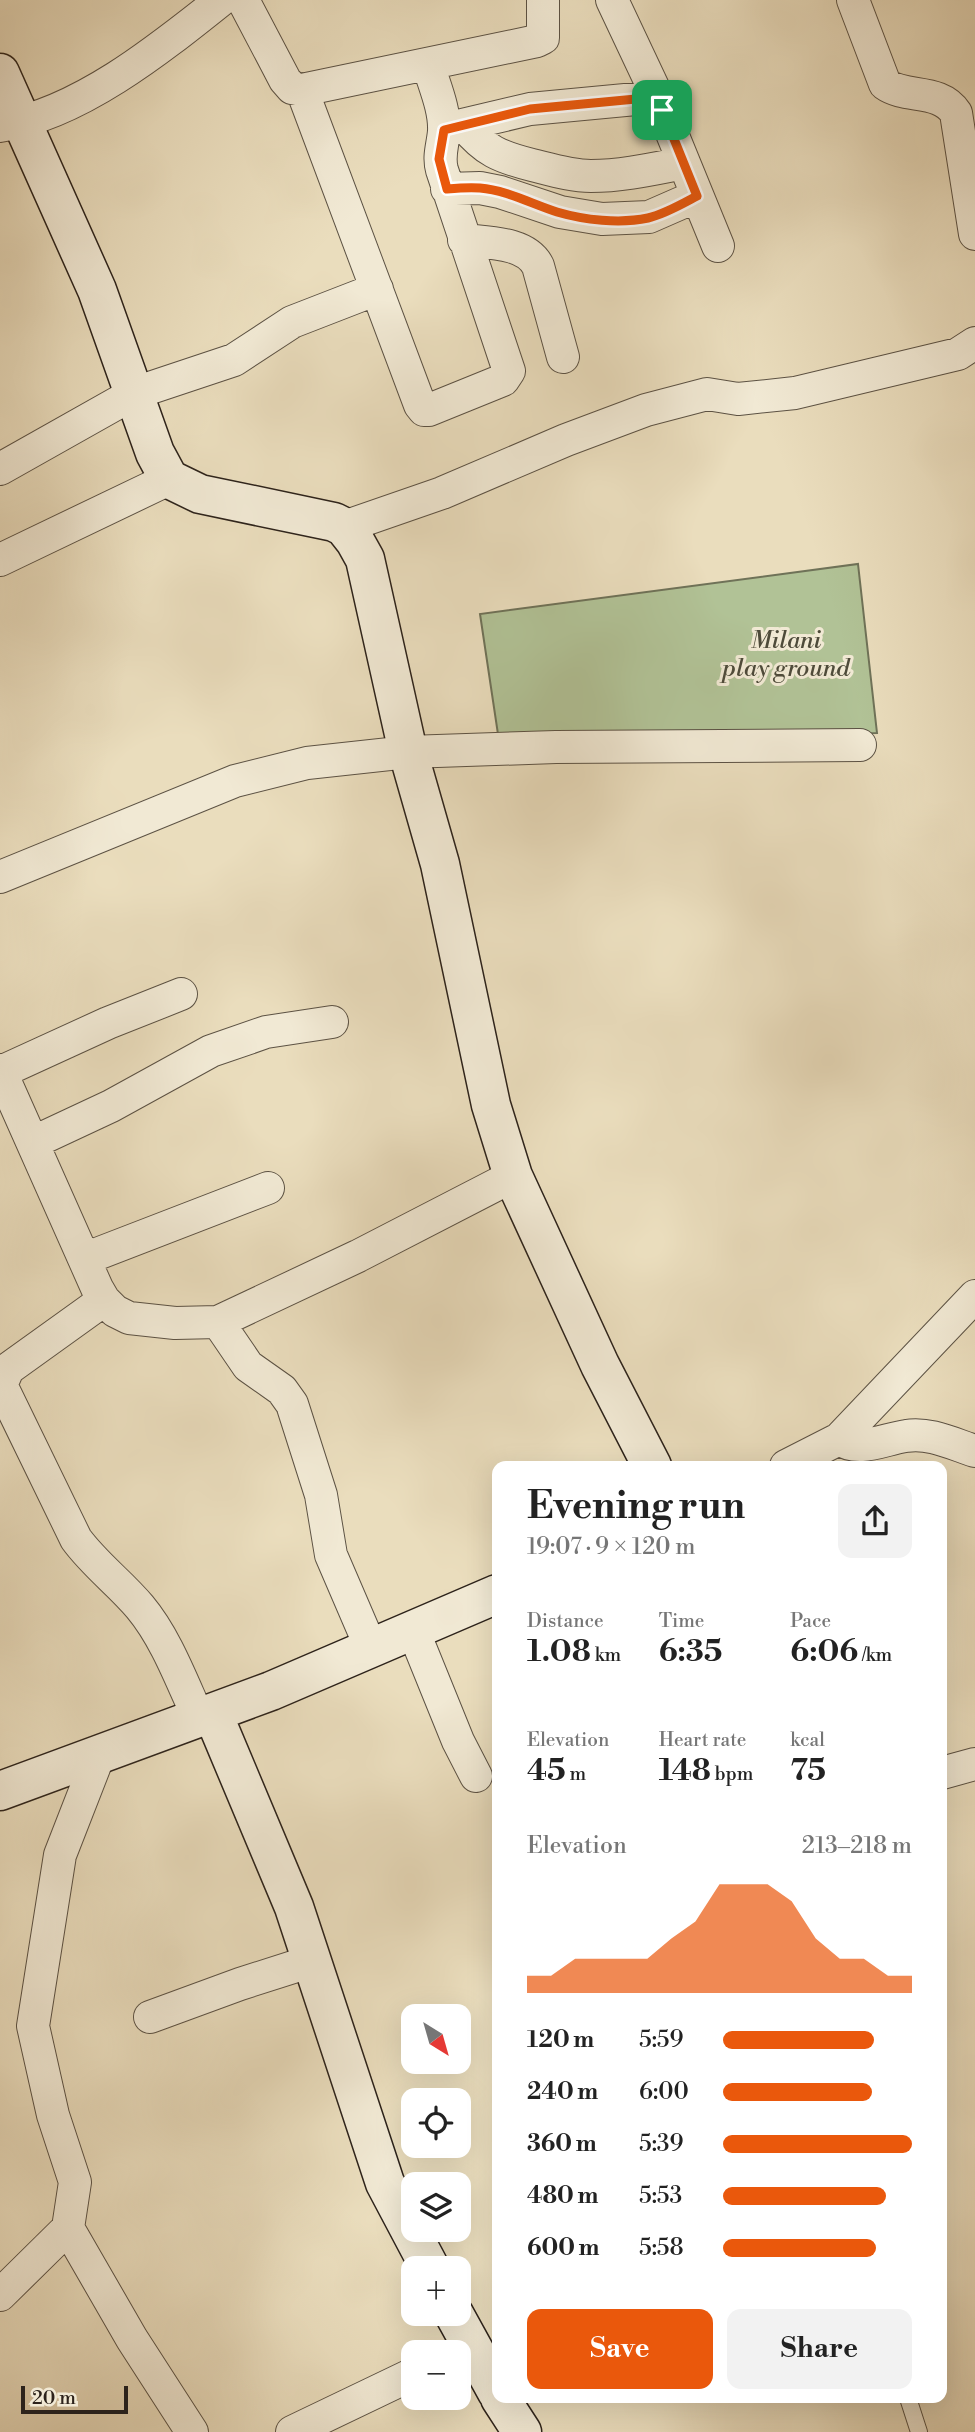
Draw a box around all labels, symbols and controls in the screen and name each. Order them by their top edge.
pin [632,80,692,140]
icon: arrive [643,91,681,129]
park label: Milani play ground [719,626,851,684]
text: Evening run [527,1483,745,1530]
button: share [838,1484,912,1558]
text: 19:07 · 9 × 120 m [527,1533,695,1561]
text: Distance [527,1609,604,1633]
text: Time [659,1609,704,1633]
text: Pace [790,1609,831,1633]
text: 1.08 [527,1633,591,1671]
text: 6:35 [659,1633,722,1671]
text: 6:06 [790,1633,858,1671]
text: km [591,1643,621,1667]
text: /km [858,1643,892,1667]
text: Elevation [527,1728,609,1752]
text: Heart rate [659,1728,746,1752]
text: kcal [790,1728,825,1752]
text: 45 [527,1752,566,1790]
text: 148 [659,1752,711,1790]
text: 75 [790,1752,826,1790]
text: m [566,1762,586,1786]
text: bpm [711,1762,753,1786]
text: Elevation [527,1832,627,1860]
text: 213–218 m [802,1832,912,1860]
north arrow [401,2004,471,2074]
map controls [401,2004,471,2410]
text: 120 m [527,2026,594,2054]
text: 5:59 [639,2026,683,2054]
text: 240 m [527,2078,598,2106]
text: 6:00 [639,2078,689,2106]
button: locate [401,2088,471,2158]
text: 360 m [527,2130,597,2158]
text: 5:39 [639,2130,684,2158]
button: layers [401,2172,471,2242]
text: 480 m [527,2182,598,2210]
text: 5:53 [639,2182,682,2210]
text: 600 m [527,2234,600,2262]
text: 5:58 [639,2234,684,2262]
button: + [401,2256,471,2326]
button: Save [527,2309,713,2389]
button: Share [727,2309,912,2389]
button: − [401,2340,471,2410]
scale bar [21,2383,128,2415]
text: 20 m [32,2386,76,2410]

